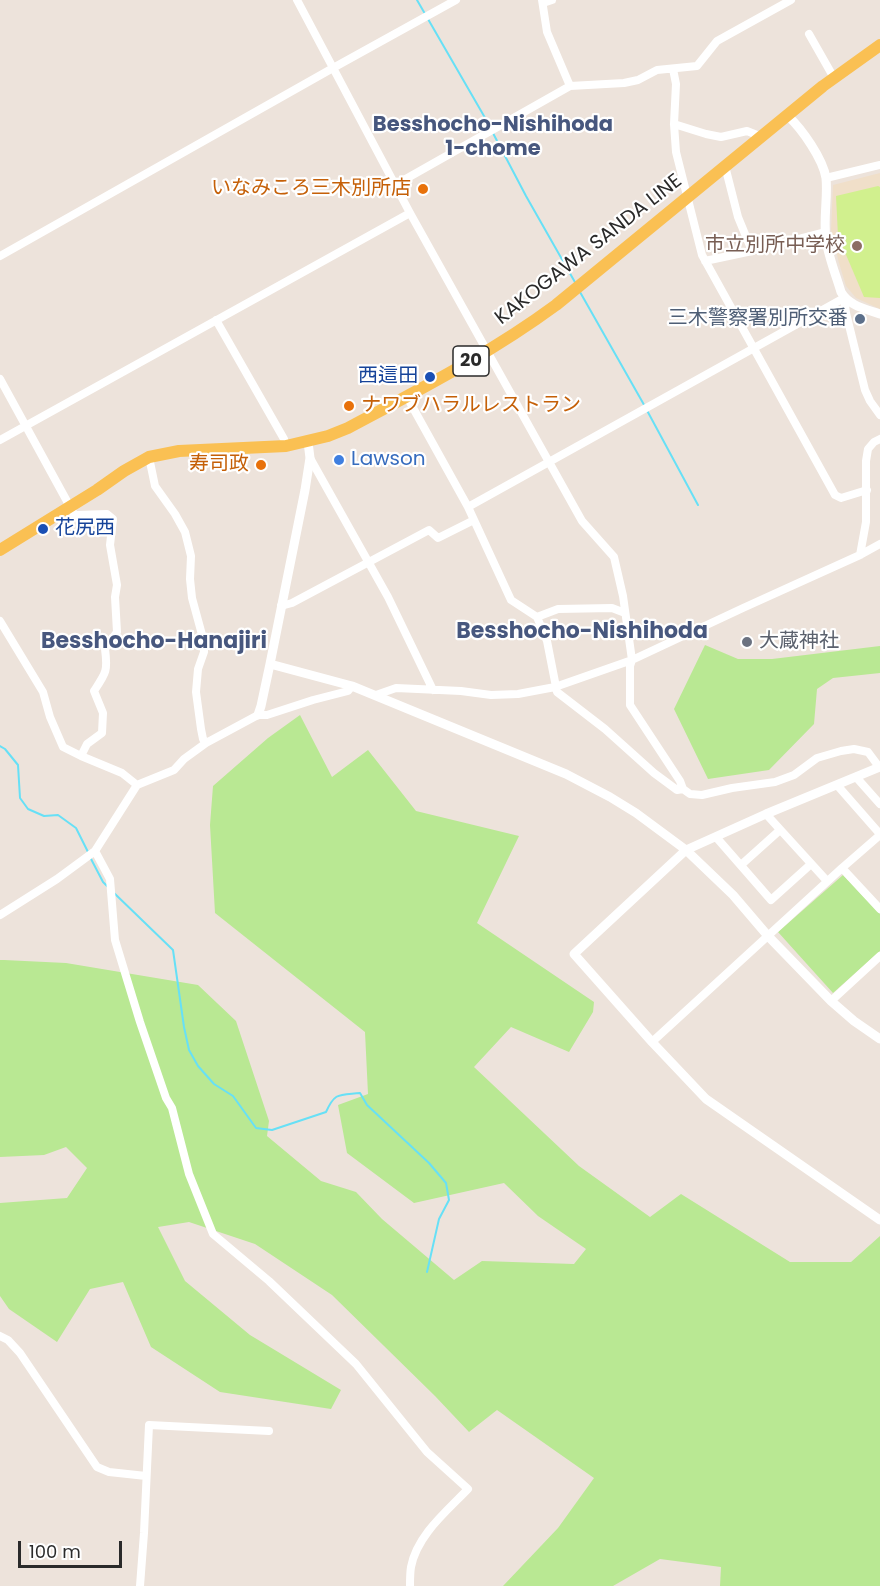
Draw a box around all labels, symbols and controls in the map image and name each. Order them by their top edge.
district label: Besshocho-Nishihoda 1-chome [373,113,613,163]
street label: KAKOGAWA SANDA LINE [491,170,687,330]
place label: いなみころ三木別所店 [211,177,411,201]
marker: いなみころ三木別所店 [416,182,430,196]
place label: 市立別所中学校 [705,234,845,258]
marker: 市立別所中学校 [850,239,864,253]
place label: 三木警察署別所交番 [668,307,848,331]
marker: 三木警察署別所交番 [853,312,867,326]
road number: 20 [453,346,489,376]
place label: 西這田 [358,365,418,389]
marker: 西這田 [423,370,437,384]
place label: ナワブハラルレストラン [361,394,581,418]
marker: ナワブハラルレストラン [342,399,356,413]
place label: Lawson [351,448,426,472]
place label: 寿司政 [189,453,249,477]
marker: Lawson [332,453,346,467]
marker: 寿司政 [254,458,268,472]
place label: 花尻西 [55,517,115,541]
marker: 花尻西 [36,522,50,536]
district label: Besshocho-Nishihoda [456,619,708,645]
district label: Besshocho-Hanajiri [41,629,267,655]
place label: 大蔵神社 [759,630,839,654]
marker: 大蔵神社 [740,635,754,649]
scale bar [21,1529,124,1567]
text: 100 m [29,1539,81,1564]

